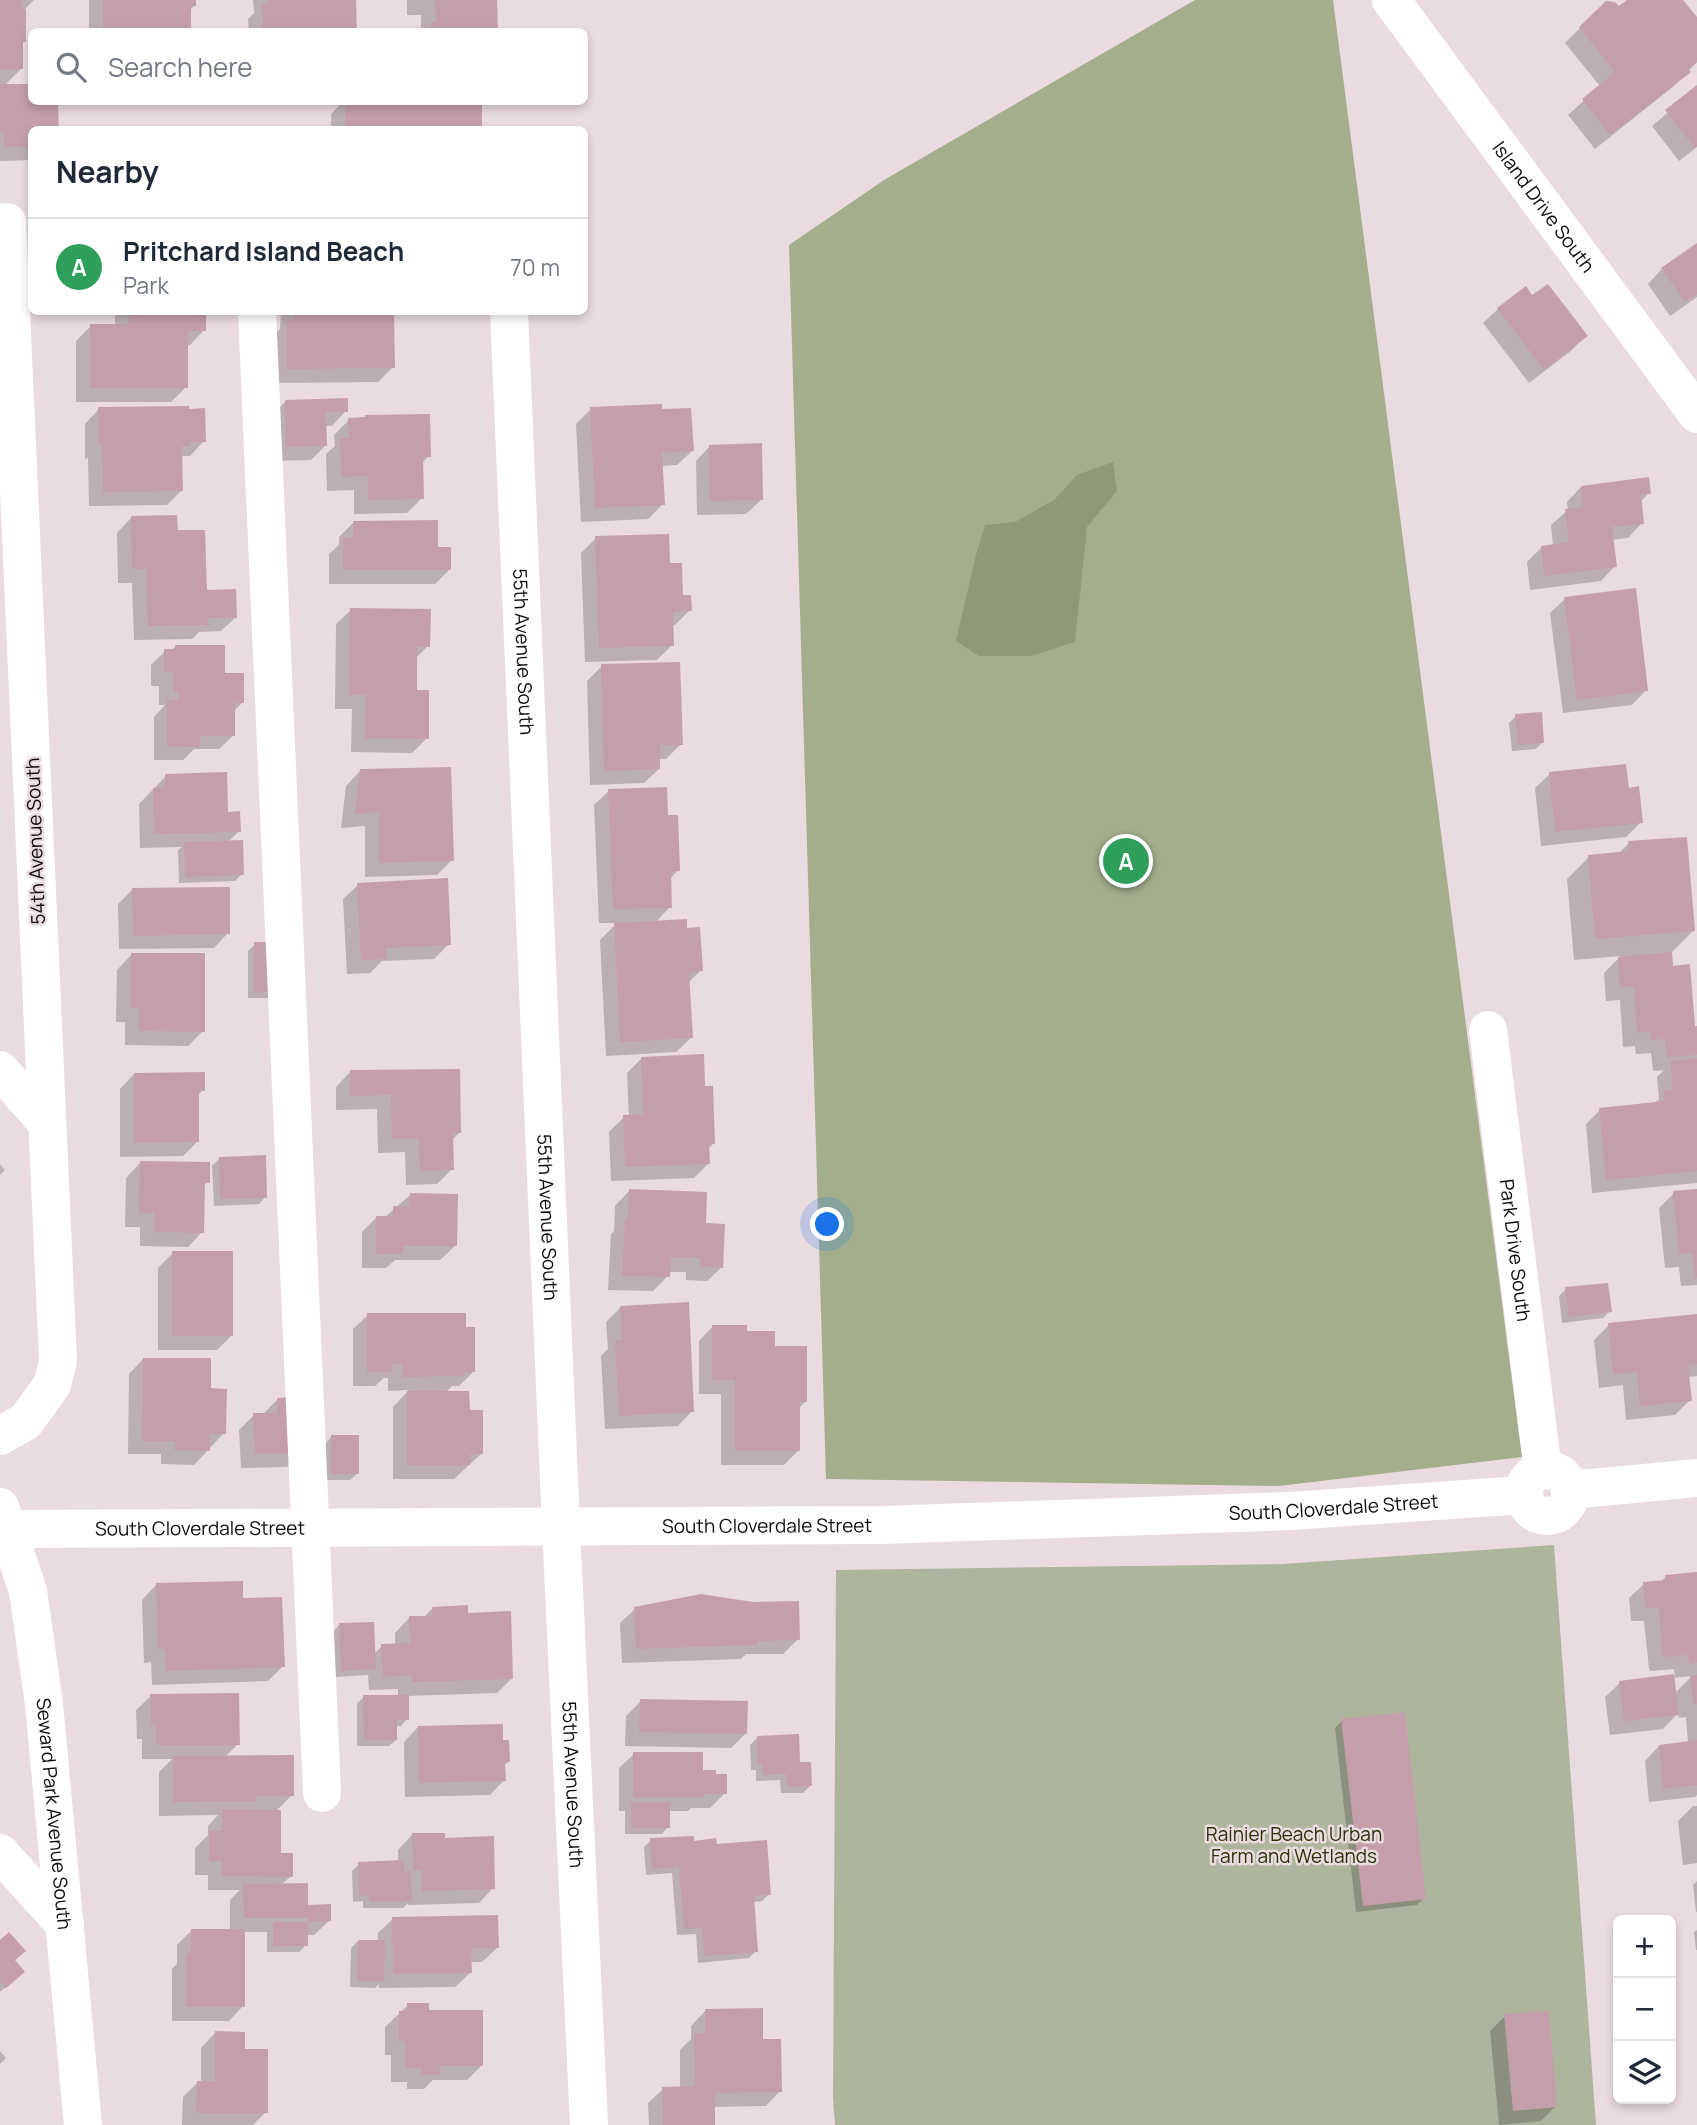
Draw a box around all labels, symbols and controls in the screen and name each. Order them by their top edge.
search box [28,28,588,105]
icon: search [52,48,90,86]
text: Search here [108,49,253,85]
street label: Island Drive South [1487,136,1601,278]
text: Nearby [56,151,159,192]
text: Pritchard Island Beach [123,233,404,269]
text: A [71,251,87,283]
text: 70 m [510,251,560,283]
text: Park [123,269,169,301]
street label: 55th Avenue South [507,568,540,736]
street label: 54th Avenue South [19,757,51,925]
pin: A [1103,835,1149,887]
street label: 55th Avenue South [531,1133,564,1301]
street label: Park Drive South [1494,1178,1537,1323]
your location [810,1207,844,1241]
street label: South Cloverdale Street [1228,1488,1439,1526]
street label: South Cloverdale Street [662,1512,872,1539]
street label: South Cloverdale Street [95,1515,305,1542]
street label: Seward Park Avenue South [30,1696,78,1931]
street label: 55th Avenue South [556,1701,590,1869]
park label: Rainier Beach Urban Farm and Wetlands [1206,1821,1382,1869]
map controls [1613,1915,1676,2104]
button: + [1613,1915,1676,1978]
button: − [1613,1978,1676,2041]
button: layers [1613,2041,1676,2104]

